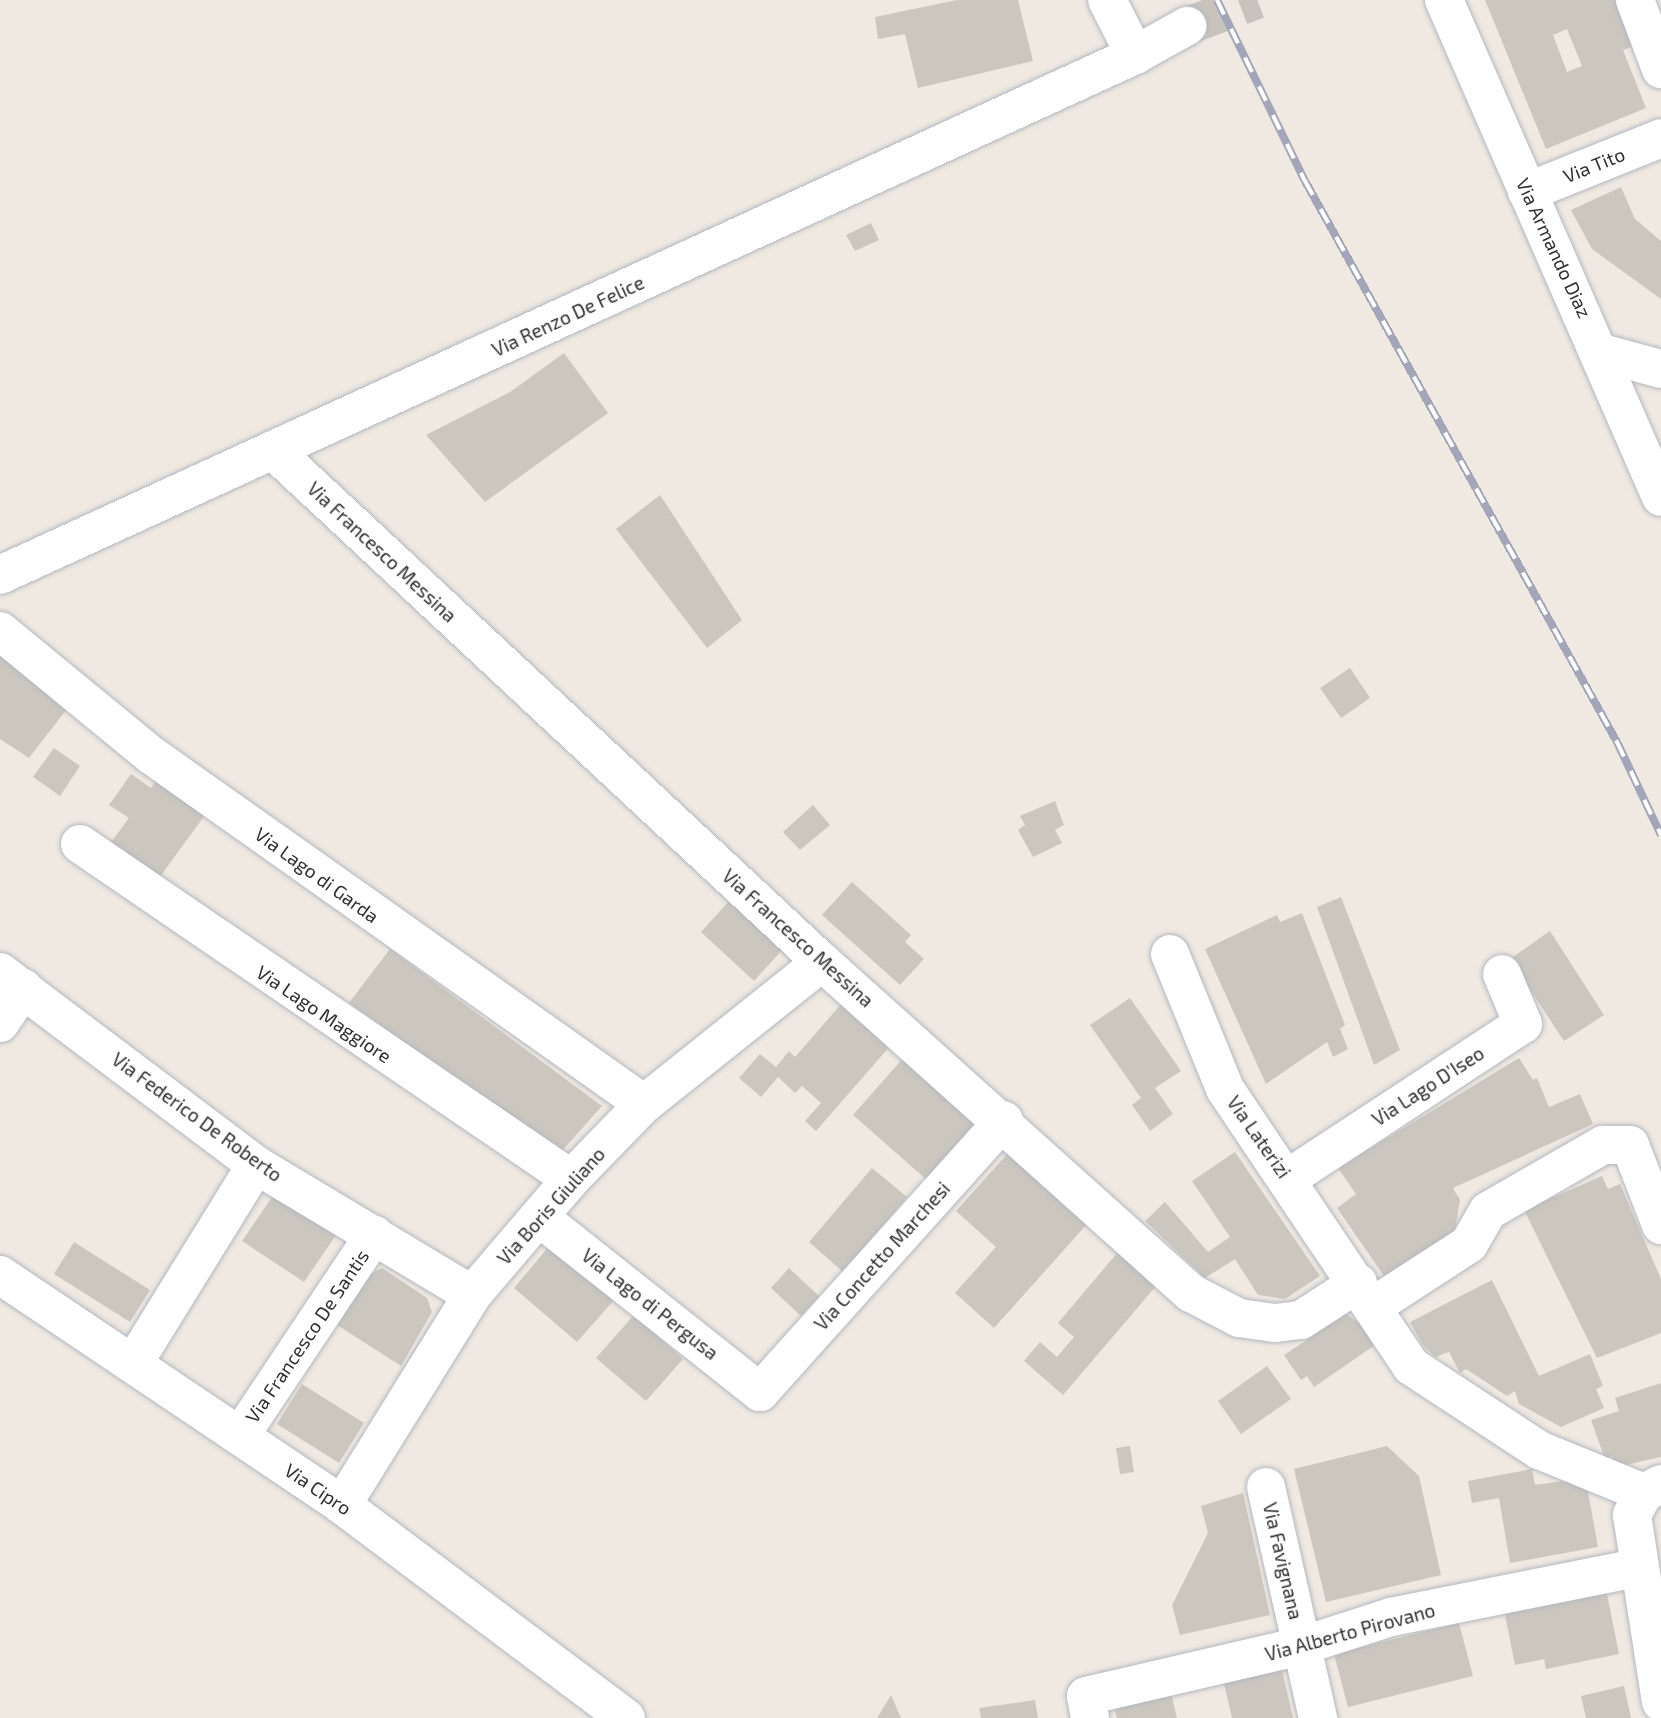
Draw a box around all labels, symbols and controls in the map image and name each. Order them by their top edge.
street label: Via Tito [1560,142,1628,188]
street label: Via Armando Diaz [1512,174,1596,322]
street label: Via Renzo De Felice [488,271,648,361]
street label: Via Francesco Messina [303,477,461,627]
street label: Via Lago di Garda [251,822,383,928]
street label: Via Francesco Messina [718,864,878,1012]
street label: Via Lago Maggiore [252,960,396,1068]
street label: Via Lago D'Iseo [1368,1041,1488,1131]
street label: Via Federico De Roberto [107,1048,287,1186]
street label: Via Laterizi [1222,1091,1296,1183]
street label: Via Boris Giuliano [492,1143,610,1269]
street label: Via Concetto Marchesi [809,1177,955,1335]
street label: Via Lago di Pergusa [577,1244,723,1364]
street label: Via Francesco De Santis [241,1245,373,1427]
street label: Via Cipro [280,1458,356,1520]
street label: Via Favignana [1258,1500,1308,1622]
street label: Via Alberto Pirovano [1262,1598,1438,1666]

